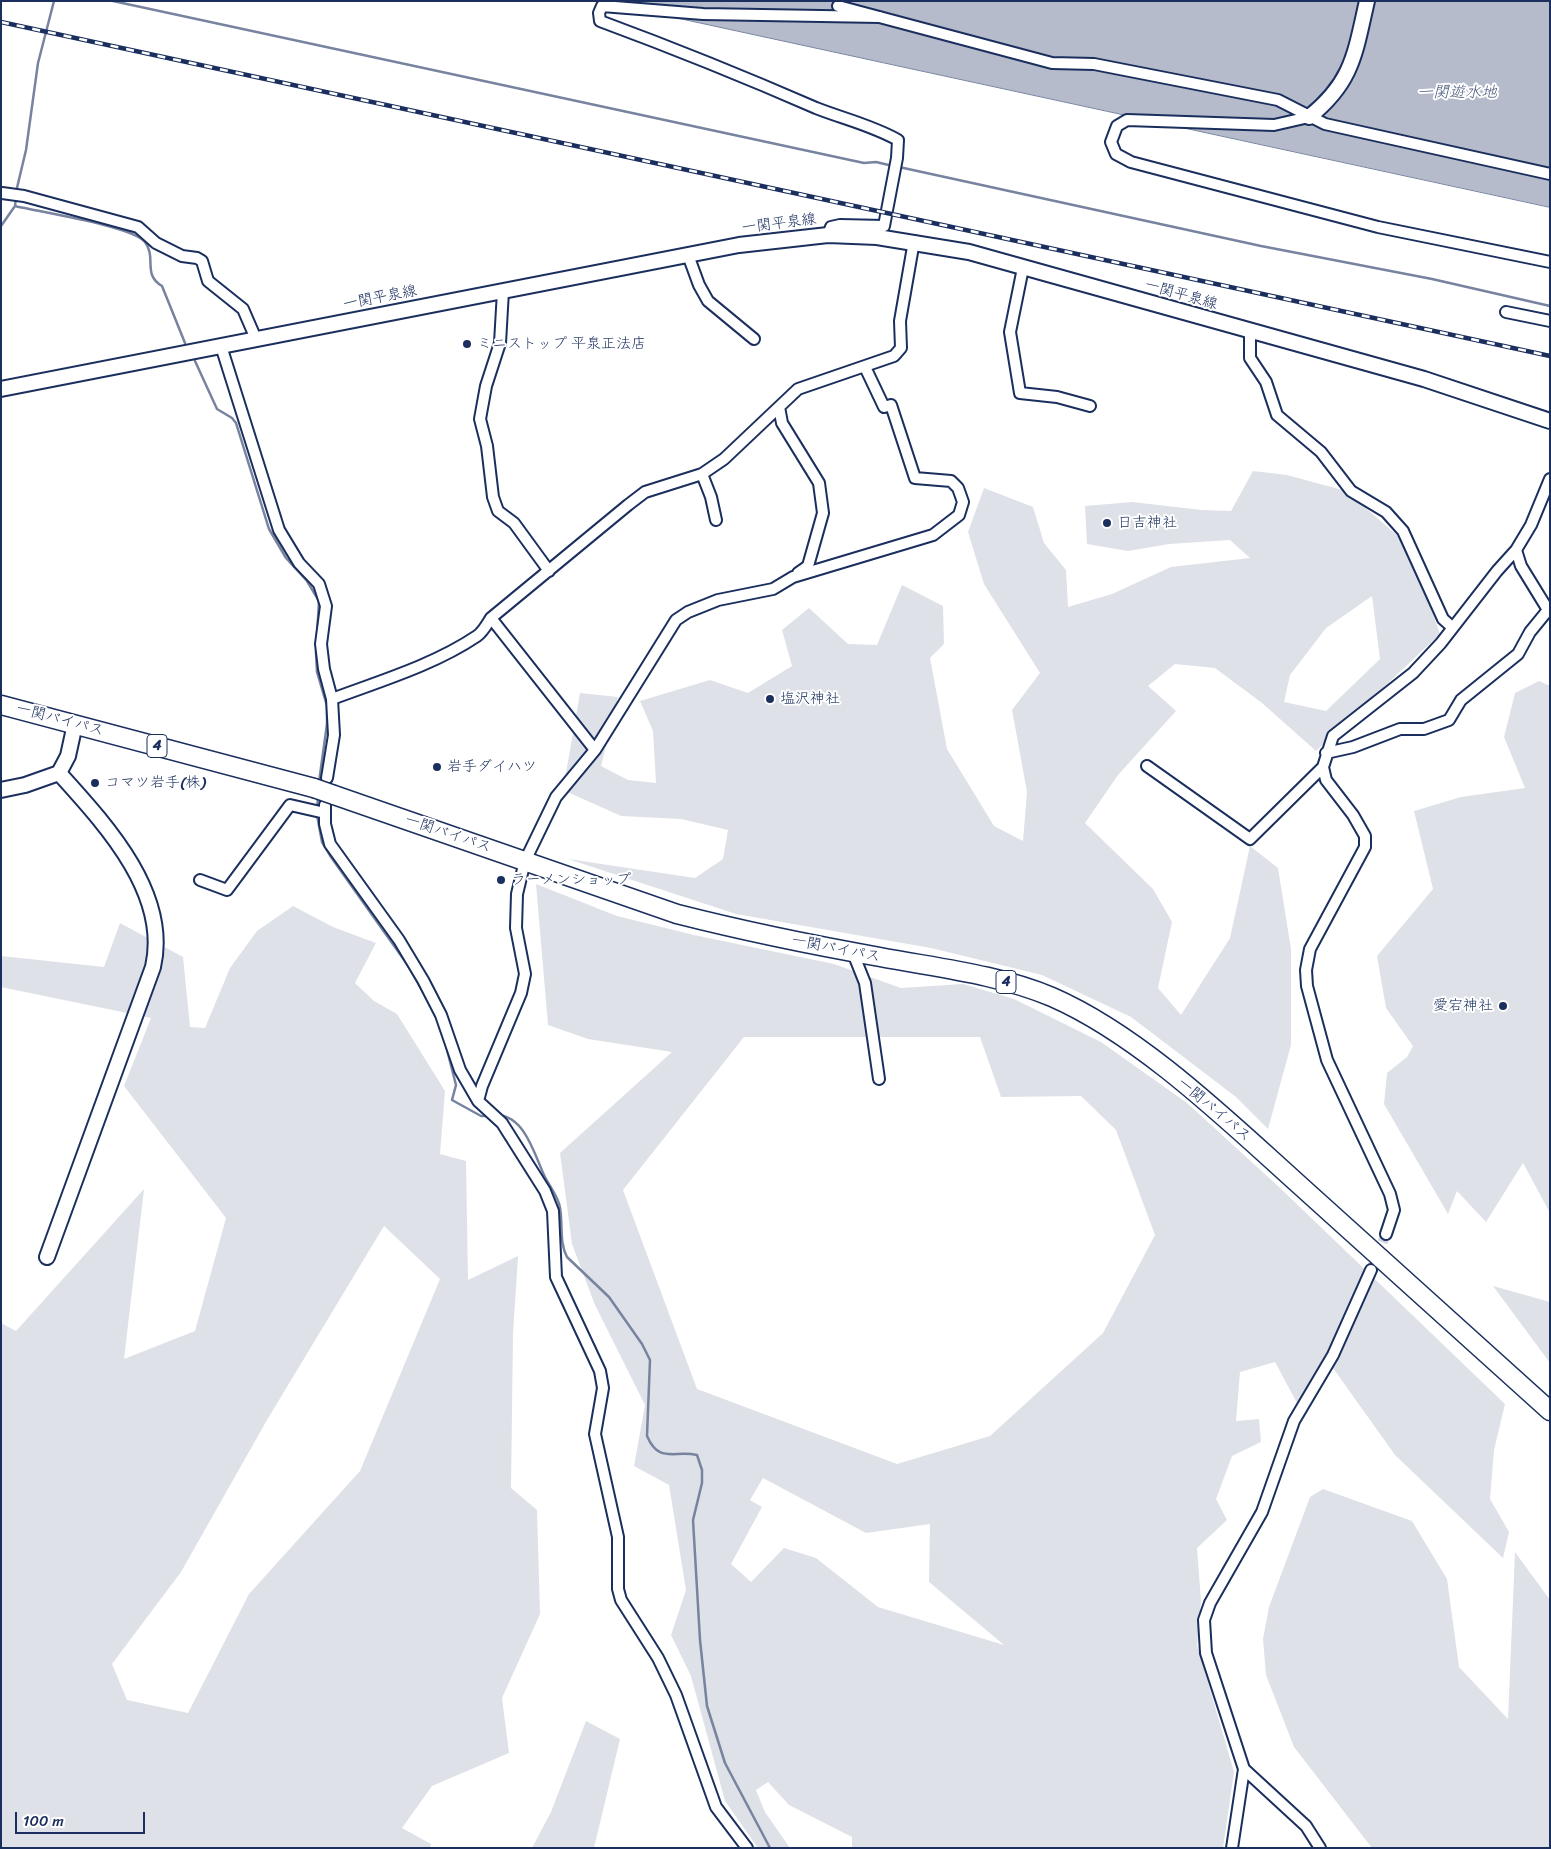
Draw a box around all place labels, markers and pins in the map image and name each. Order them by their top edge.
place label: ミニストップ 平泉正法店 [477,335,646,353]
marker: ミニストップ 平泉正法店 [461,338,473,350]
place label: 日吉神社 [1117,514,1177,532]
marker: 日吉神社 [1101,517,1113,529]
place label: 塩沢神社 [780,690,840,708]
marker: 塩沢神社 [764,693,776,705]
place label: 岩手ダイハツ [447,758,537,776]
marker: 岩手ダイハツ [431,761,443,773]
place label: コマツ岩手(株) [105,774,206,792]
marker: コマツ岩手(株) [89,777,101,789]
place label: ラーメンショップ [511,871,631,889]
marker: ラーメンショップ [495,874,507,886]
place label: 愛宕神社 [1433,997,1493,1015]
marker: 愛宕神社 [1497,1000,1509,1012]

